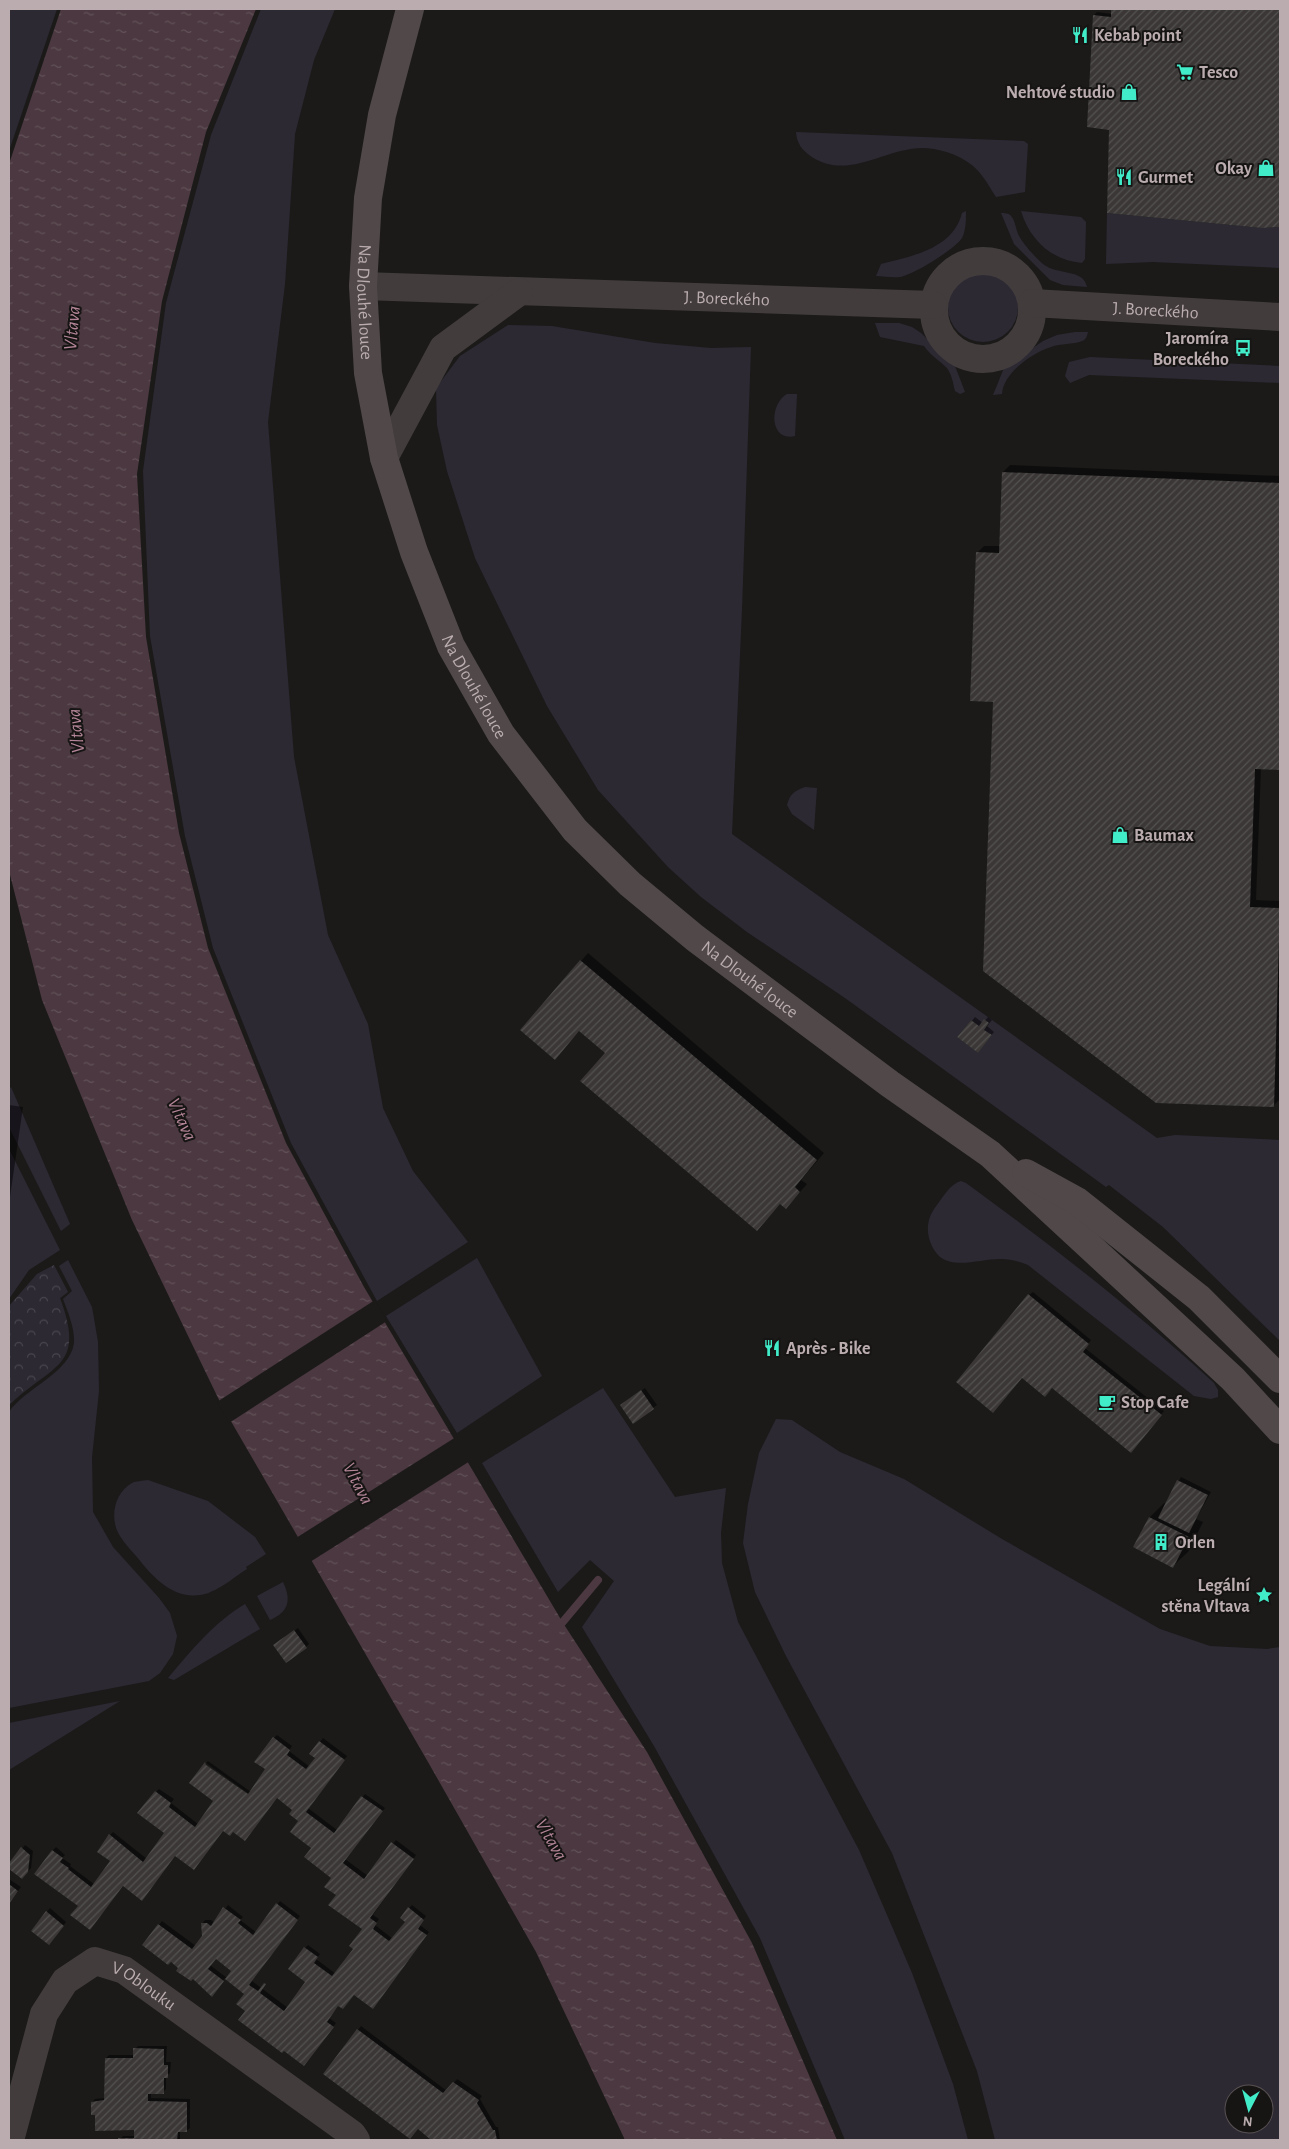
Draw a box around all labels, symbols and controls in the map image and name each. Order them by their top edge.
restaurant icon: Kebab point [1070,25,1090,45]
place label: Kebab point [1094,27,1181,45]
supermarket icon: Tesco [1175,62,1195,82]
place label: Tesco [1199,64,1238,82]
shop icon: Nehtové studio [1119,82,1139,102]
place label: Nehtové studio [1006,84,1115,102]
shop icon: Okay [1256,158,1276,178]
place label: Okay [1215,160,1253,178]
restaurant icon: Gurmet [1114,167,1134,187]
place label: Gurmet [1138,169,1193,187]
street label: Na Dlouhé louce [353,244,375,360]
street label: J. Boreckého [684,289,770,310]
street label: J. Boreckého [1112,300,1199,322]
water label: Vltava [61,305,84,351]
place label: Jaromíra Boreckého [1153,330,1229,369]
bus stop icon: Jaromíra Boreckého [1233,338,1253,358]
street label: Na Dlouhé louce [438,633,510,742]
water label: Vltava [65,708,88,754]
shop icon: Baumax [1110,825,1130,845]
place label: Baumax [1134,827,1195,845]
street label: Na Dlouhé louce [698,938,801,1022]
water label: Vltava [164,1095,200,1144]
restaurant icon: Après - Bike [762,1338,782,1358]
place label: Après - Bike [786,1340,870,1358]
cafe icon: Stop Cafe [1097,1392,1117,1412]
place label: Stop Cafe [1121,1394,1189,1412]
water label: Vltava [339,1460,377,1508]
building icon: Orlen [1151,1532,1171,1552]
place label: Orlen [1175,1534,1215,1552]
place label: Legální stěna Vltava [1161,1577,1250,1616]
place icon: Legální stěna Vltava [1254,1585,1274,1605]
water label: Vltava [531,1816,570,1864]
street label: V Oblouku [110,1959,179,2014]
north arrow [1224,2084,1274,2134]
text: N [1242,2113,1253,2128]

